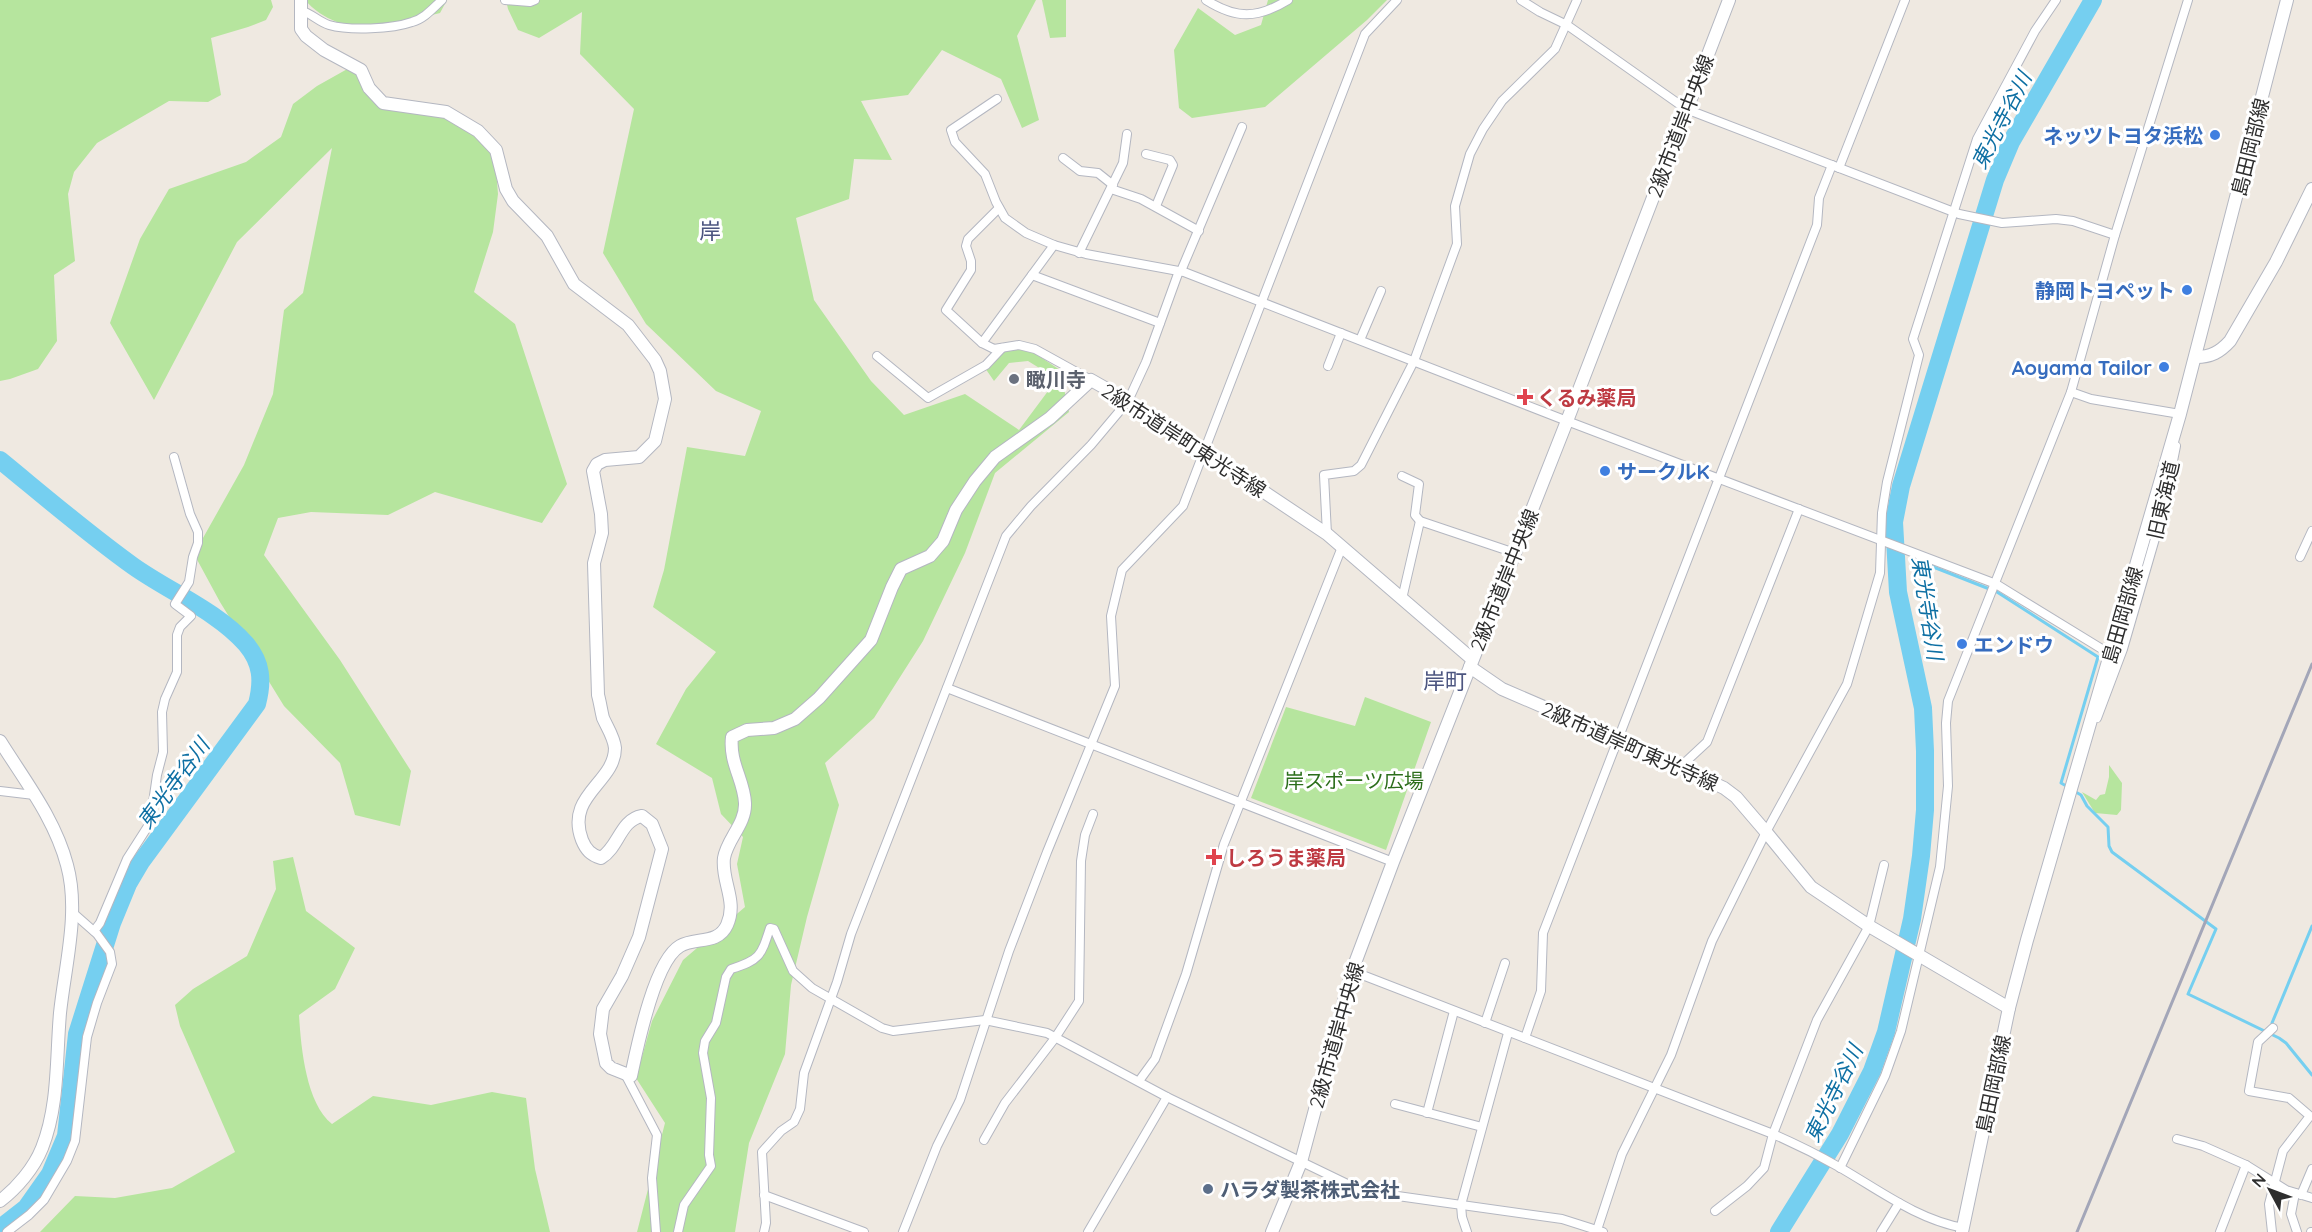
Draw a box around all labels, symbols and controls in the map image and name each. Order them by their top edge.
street label: 2級市道岸中央線 [1641,51,1719,201]
water label: 東光寺谷川 [1966,66,2037,173]
street label: 島田岡部線 [2226,95,2274,199]
place label: ネッツトヨタ浜松 [2043,123,2203,148]
marker: ネッツトヨタ浜松 [2208,128,2222,142]
district label: 岸 [699,217,721,245]
place label: 静岡トヨペット [2035,278,2175,303]
marker: 静岡トヨペット [2180,283,2194,297]
place label: Aoyama Tailor [2012,355,2152,380]
marker: Aoyama Tailor [2157,360,2171,374]
place label: 瞰川寺 [1026,367,1086,392]
marker: 瞰川寺 [1007,372,1021,386]
street label: 2級市道岸町東光寺線 [1097,377,1271,503]
place label: くるみ薬局 [1537,385,1637,410]
marker: くるみ薬局 [1518,390,1532,404]
street label: 旧東海道 [2142,458,2184,542]
place label: サークルK [1617,459,1710,484]
marker: サークルK [1598,464,1612,478]
street label: 2級市道岸中央線 [1464,505,1544,655]
water label: 東光寺谷川 [1907,554,1949,664]
street label: 島田岡部線 [2096,563,2148,667]
place label: エンドウ [1974,632,2054,657]
marker: エンドウ [1955,637,1969,651]
district label: 岸町 [1423,667,1467,695]
street label: 2級市道岸町東光寺線 [1538,696,1722,796]
water label: 東光寺谷川 [132,731,216,833]
park label: 岸スポーツ広場 [1284,768,1424,793]
place label: しろうま薬局 [1226,845,1346,870]
marker: しろうま薬局 [1207,850,1221,864]
street label: 2級市道岸中央線 [1303,959,1369,1111]
street label: 島田岡部線 [1970,1032,2016,1136]
water label: 東光寺谷川 [1798,1038,1869,1146]
north arrow [2240,1160,2300,1220]
text: N [2247,1169,2270,1191]
place label: ハラダ製茶株式会社 [1220,1177,1400,1202]
marker: ハラダ製茶株式会社 [1201,1182,1215,1196]

